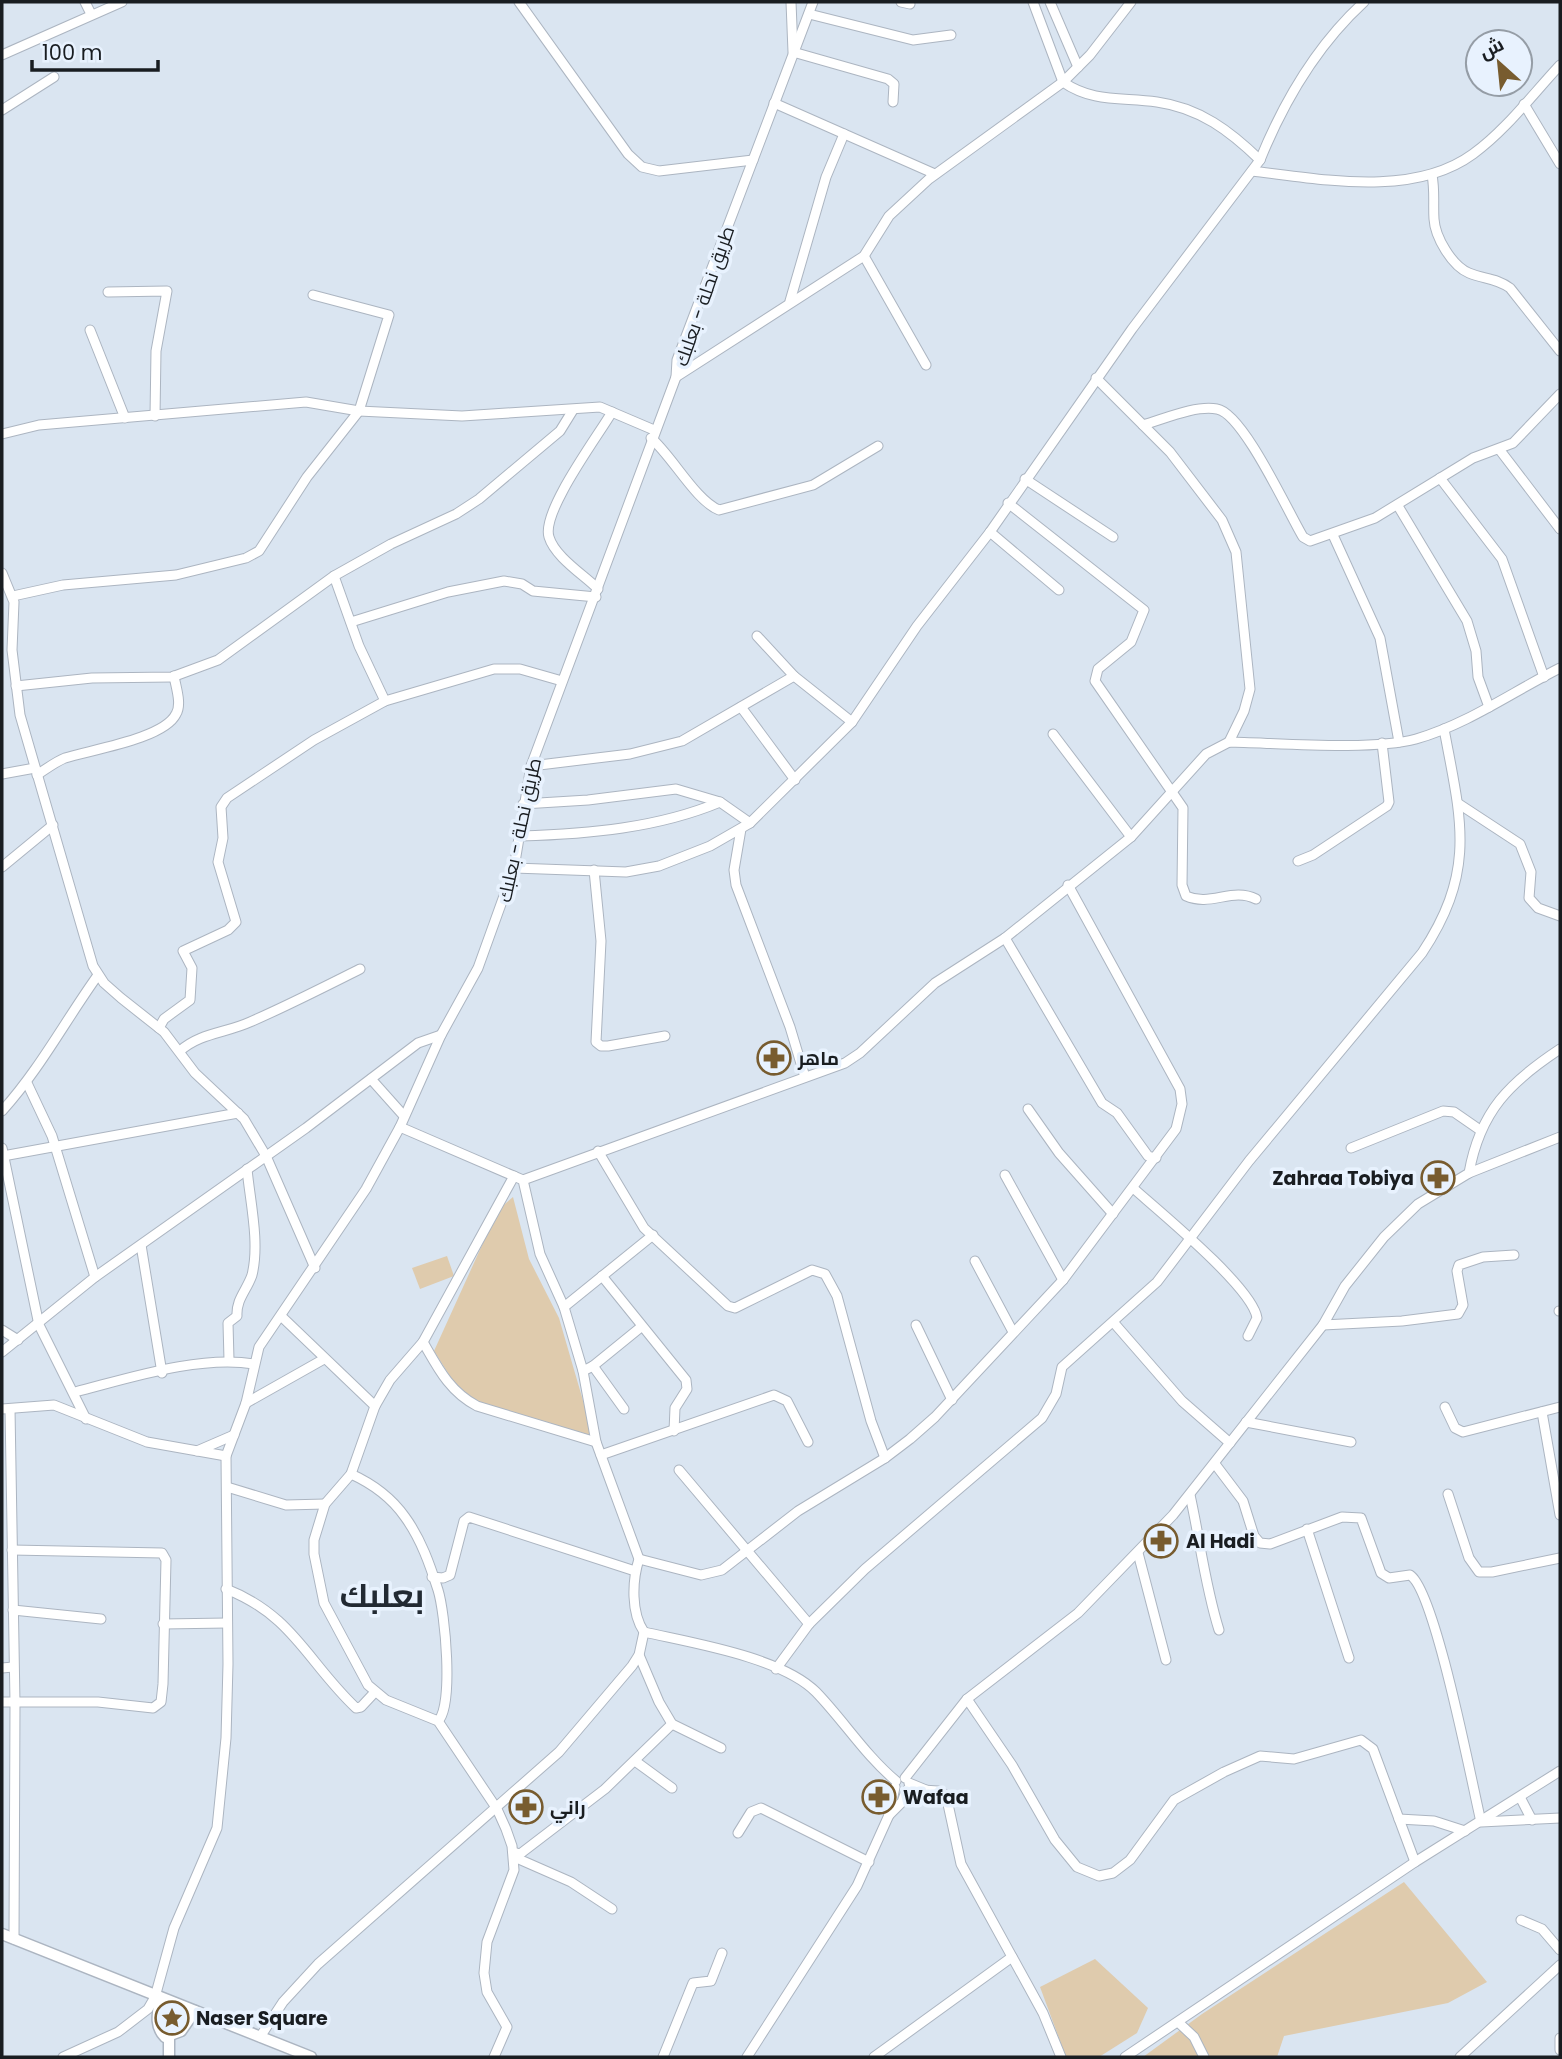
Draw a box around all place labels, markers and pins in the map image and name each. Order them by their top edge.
pharmacy icon: ماهر [755,1039,793,1077]
place label: ماهر [797,1045,839,1072]
pharmacy icon: Zahraa Tobiya [1419,1159,1457,1197]
place label: Zahraa Tobiya [1272,1165,1414,1192]
pharmacy icon: Al Hadi [1142,1522,1180,1560]
place label: Al Hadi [1186,1528,1255,1555]
pharmacy icon: Wafaa [860,1778,898,1816]
place label: Wafaa [903,1784,969,1811]
pharmacy icon: راني [507,1788,545,1826]
place label: راني [550,1794,586,1823]
place icon: Naser Square [153,1999,191,2037]
place label: Naser Square [196,2005,328,2032]

